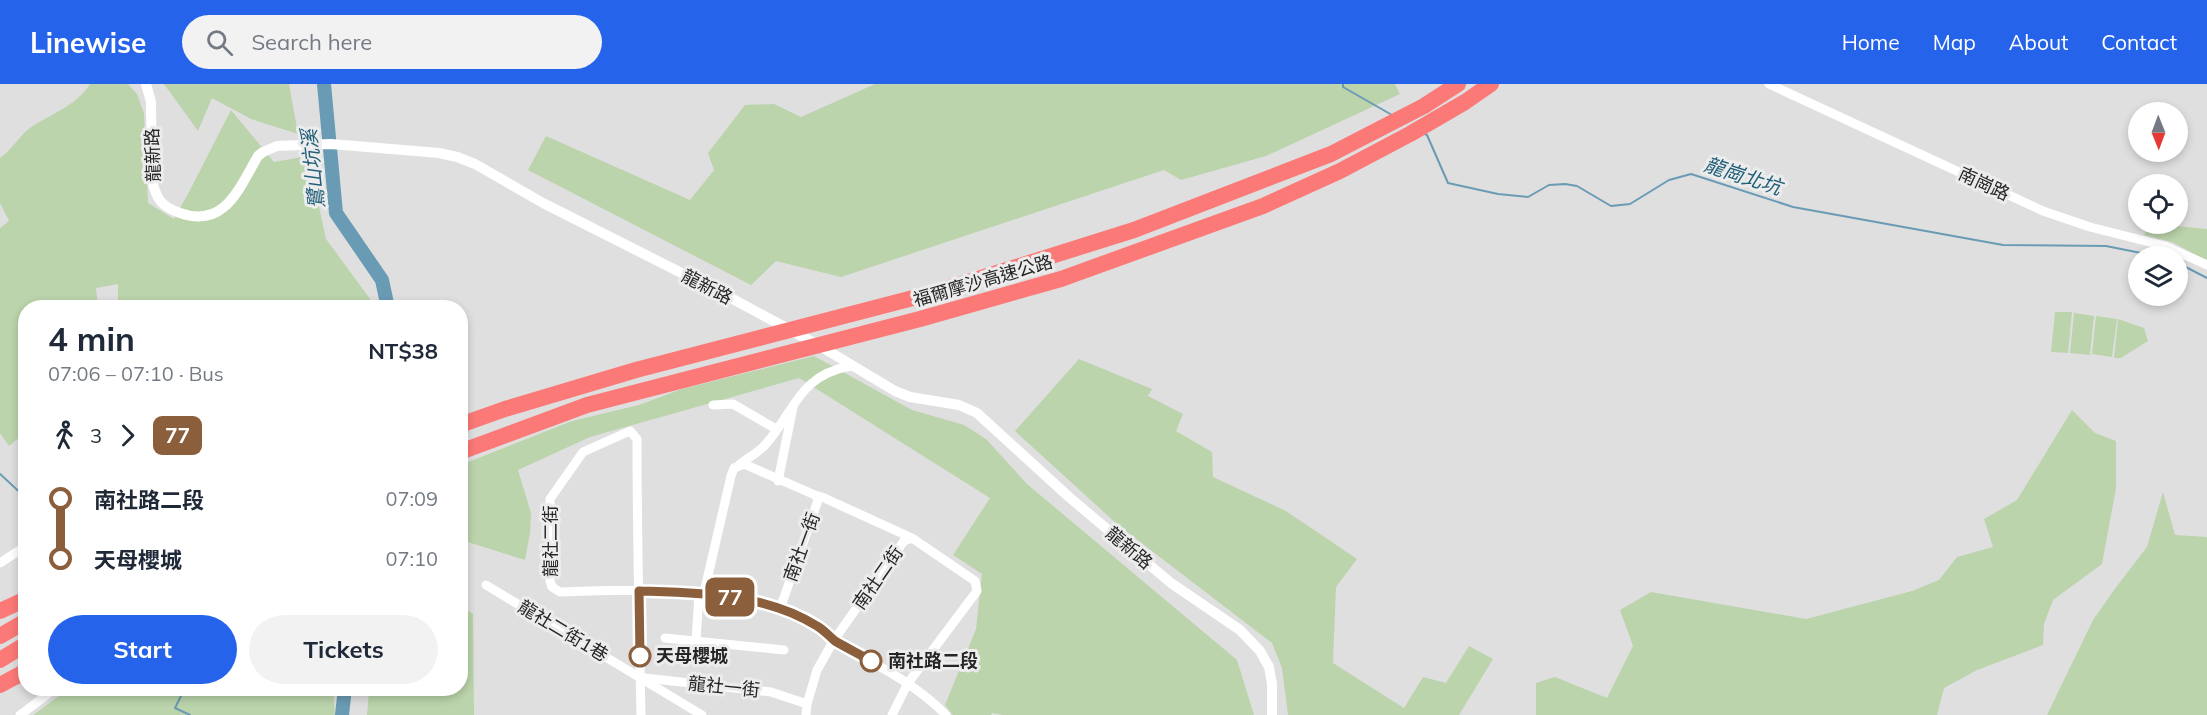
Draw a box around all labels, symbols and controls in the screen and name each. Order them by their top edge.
search box [182,15,602,69]
text: Linewise [30,25,146,60]
icon: search [203,26,236,59]
text: Search here [251,28,372,56]
text: Home [1842,29,1900,55]
text: Map [1933,29,1976,55]
text: About [2009,29,2068,55]
text: Contact [2101,29,2177,55]
north arrow [2128,102,2188,162]
map controls [2128,102,2188,306]
water label: 鷺山坑溪 [296,125,329,210]
street label: 龍新路 [140,128,165,182]
water label: 龍崗北坑 [1701,151,1788,201]
street label: 南崗路 [1955,162,2014,205]
button: locate [2128,174,2188,234]
button: layers [2128,246,2188,306]
street label: 福爾摩沙高速公路 [910,250,1055,311]
street label: 龍新路 [678,264,737,309]
text: 4 min [48,318,135,359]
text: NT$38 [368,337,438,365]
text: 07:06 – 07:10 · Bus [48,361,224,386]
icon: walk [48,419,81,452]
icon: forward [111,419,144,452]
text: 77 [165,422,190,448]
text: 3 [90,423,102,448]
text: 南社路二段 [94,486,204,514]
text: 07:09 [385,486,438,511]
street label: 龍社二街 [539,505,562,577]
street label: 南社一街 [778,509,825,585]
street label: 龍新路 [1101,521,1157,574]
street label: 南社二街 [848,542,908,614]
text: 天母櫻城 [94,546,182,574]
text: 07:10 [385,546,438,571]
line badge: 77 [703,578,757,616]
text: 77 [717,584,743,610]
street label: 龍社二街1巷 [514,595,612,666]
button: Start [48,615,237,684]
button: Tickets [249,615,438,684]
place label: 天母櫻城 [656,644,728,667]
marker: 天母櫻城 [629,645,651,667]
place label: 南社路二段 [888,649,978,672]
marker: 南社路二段 [860,650,882,672]
street label: 龍社一街 [687,671,761,702]

